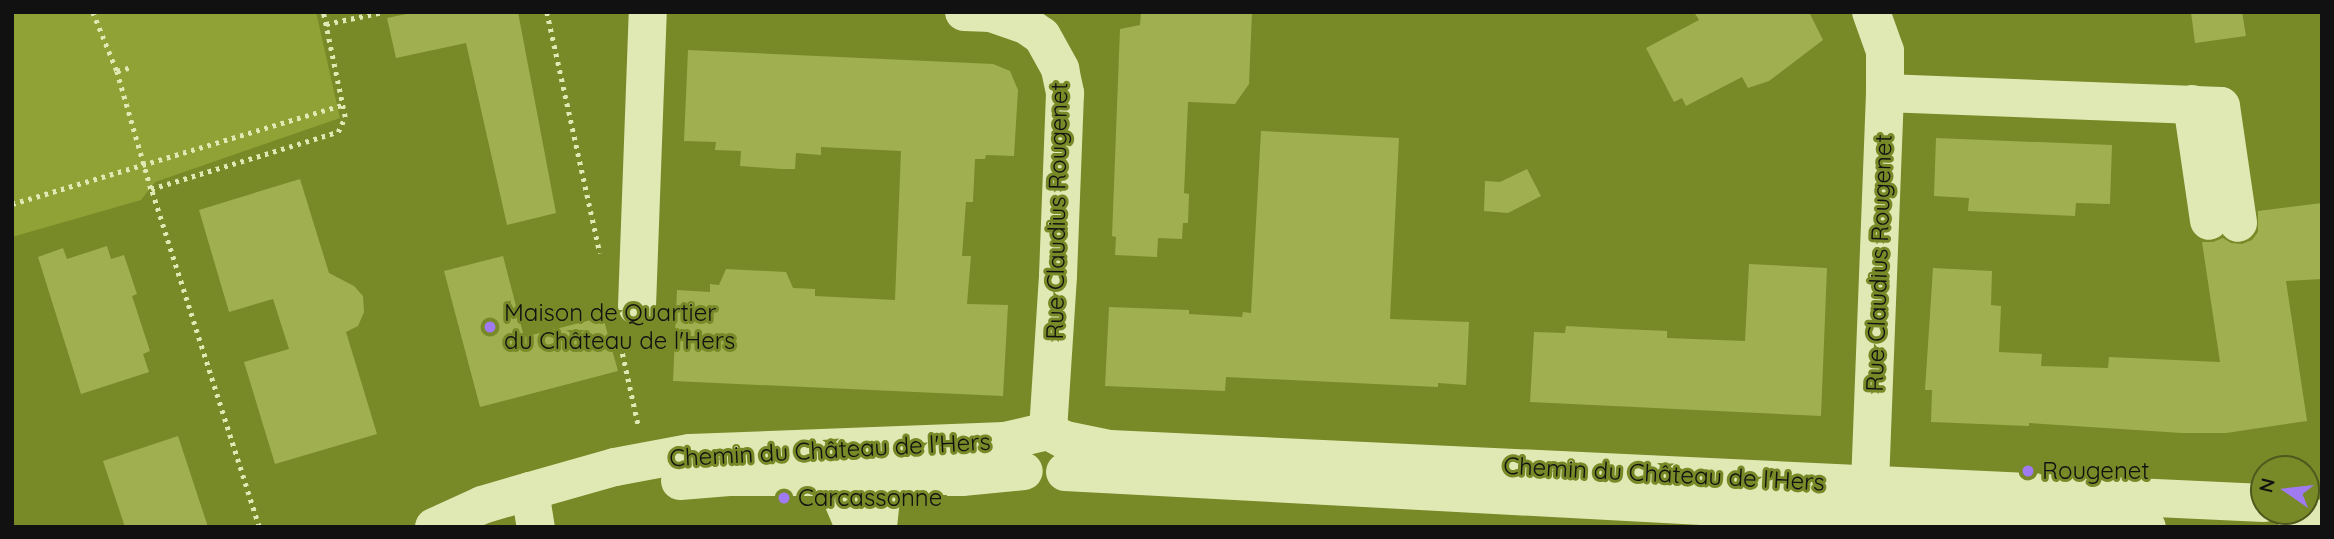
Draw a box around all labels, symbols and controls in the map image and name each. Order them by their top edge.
street label: Rue Claudius Rougenet [1040,82,1074,340]
street label: Rue Claudius Rougenet [1860,134,1898,392]
place label: Maison de Quartier du Château de l'Hers [504,299,735,355]
marker: Maison de Quartier du Château de l'Hers [482,319,498,335]
street label: Chemin du Château de l'Hers [669,427,991,473]
street label: Chemin du Château de l'Hers [1503,451,1825,497]
north arrow [2250,455,2320,525]
place label: Rougenet [2042,457,2149,485]
marker: Rougenet [2020,463,2036,479]
text: N [2253,476,2280,495]
place label: Carcassonne [798,484,942,512]
marker: Carcassonne [776,490,792,506]

